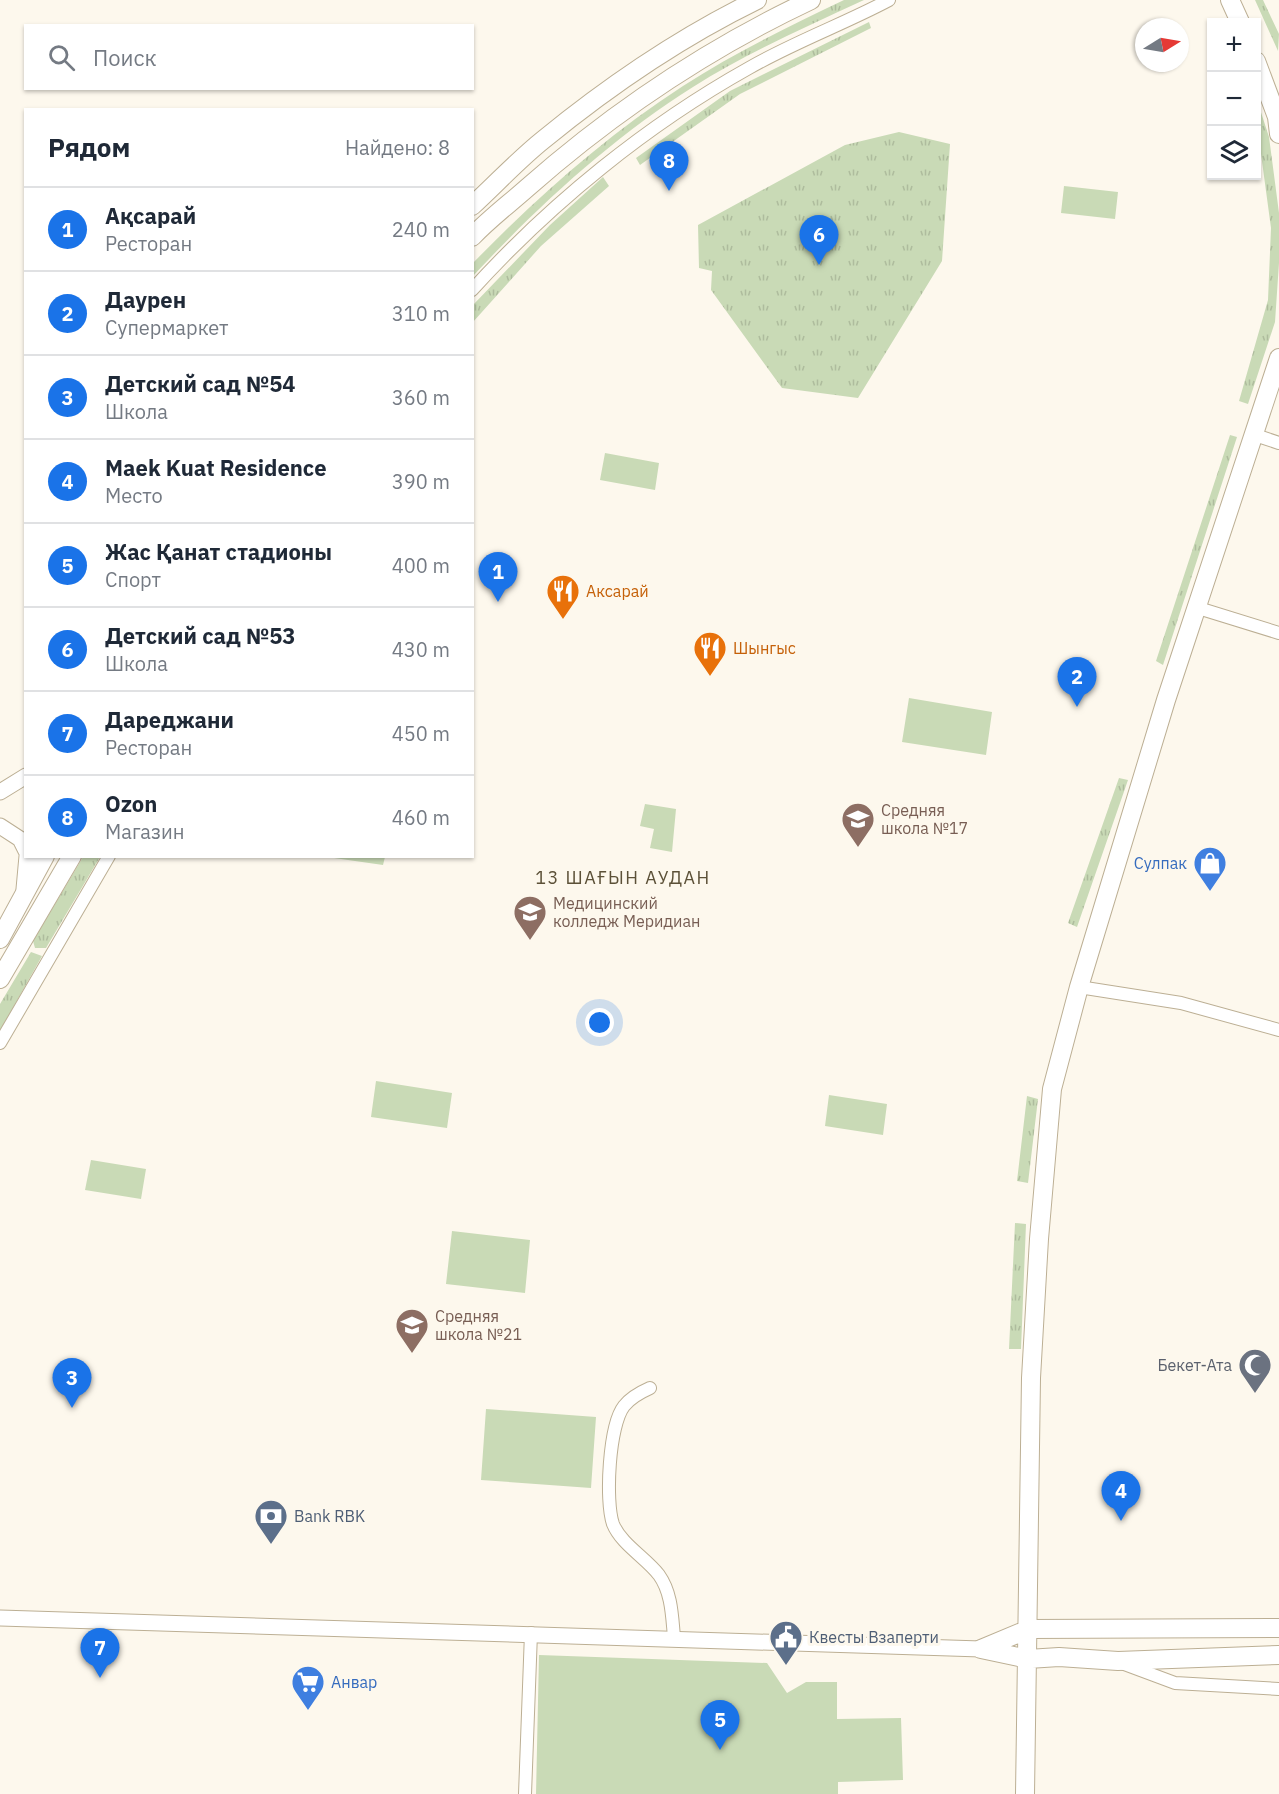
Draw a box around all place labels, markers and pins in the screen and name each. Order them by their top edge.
pin: 8 [650,142,688,191]
pin: 6 [800,216,838,265]
pin: 1 [478,552,518,602]
restaurant icon: Аксарай [545,573,581,620]
place label: Аксарай [586,581,649,601]
restaurant icon: Шынгыс [692,630,728,677]
place label: Шынгыс [733,638,796,658]
pin: 2 [1058,658,1096,707]
place label: Средняя школа №17 [881,800,968,838]
school or university icon: Средняя школа №17 [840,801,876,848]
shop icon: Сулпак [1192,845,1228,892]
place label: Сулпак [1134,853,1187,873]
place label: Медицинский колледж Меридиан [553,893,700,931]
school or university icon: Медицинский колледж Меридиан [512,894,548,941]
place label: Средняя школа №21 [435,1306,522,1344]
school or university icon: Средняя школа №21 [394,1307,430,1354]
mosque icon: Бекет-Ата [1237,1347,1273,1394]
place label: Бекет-Ата [1157,1355,1232,1375]
pin: 3 [52,1358,92,1408]
pin: 4 [1102,1472,1140,1521]
bank icon: Bank RBK [253,1498,289,1545]
place label: Bank RBK [294,1506,365,1526]
public building icon: Квесты Взаперти [768,1619,804,1666]
place label: Квесты Взаперти [809,1627,939,1647]
pin: 7 [80,1628,120,1678]
supermarket icon: Анвар [290,1664,326,1711]
place label: Анвар [331,1672,377,1692]
pin: 5 [700,1700,740,1750]

